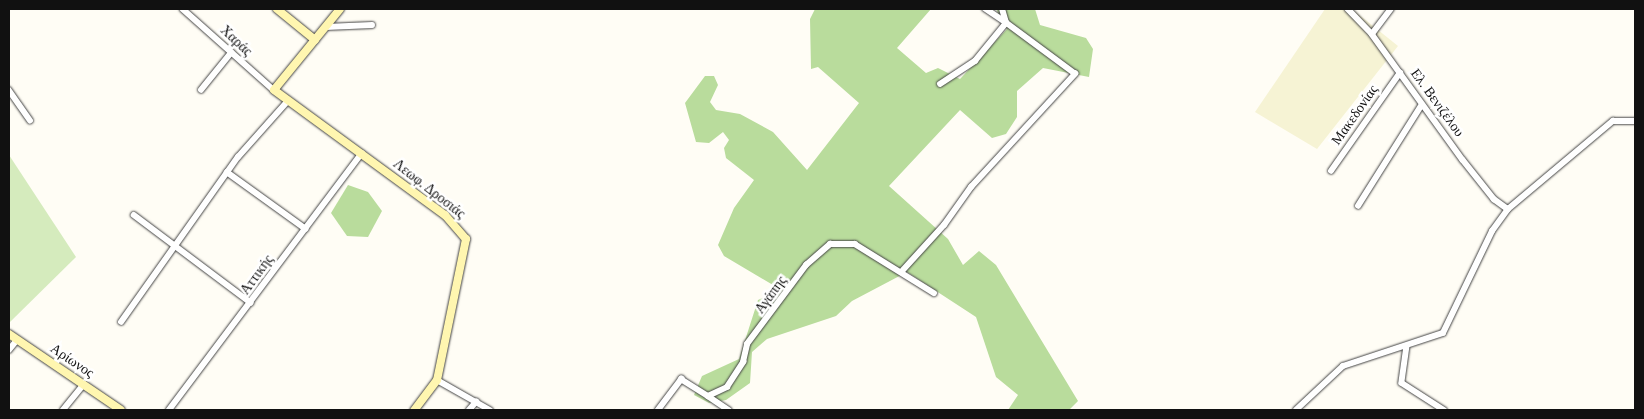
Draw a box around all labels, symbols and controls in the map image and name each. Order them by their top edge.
street label: Χαράς [217,22,255,60]
street label: Ελ. Βενιζέλου [1407,66,1467,140]
street label: Μακεδονίας [1328,82,1382,148]
street label: Λεωφ. Δροσιάς [389,155,469,223]
street label: Αττικής [237,252,277,298]
street label: Αγάπης [752,273,790,317]
street label: Αρίωνος [47,340,97,382]

